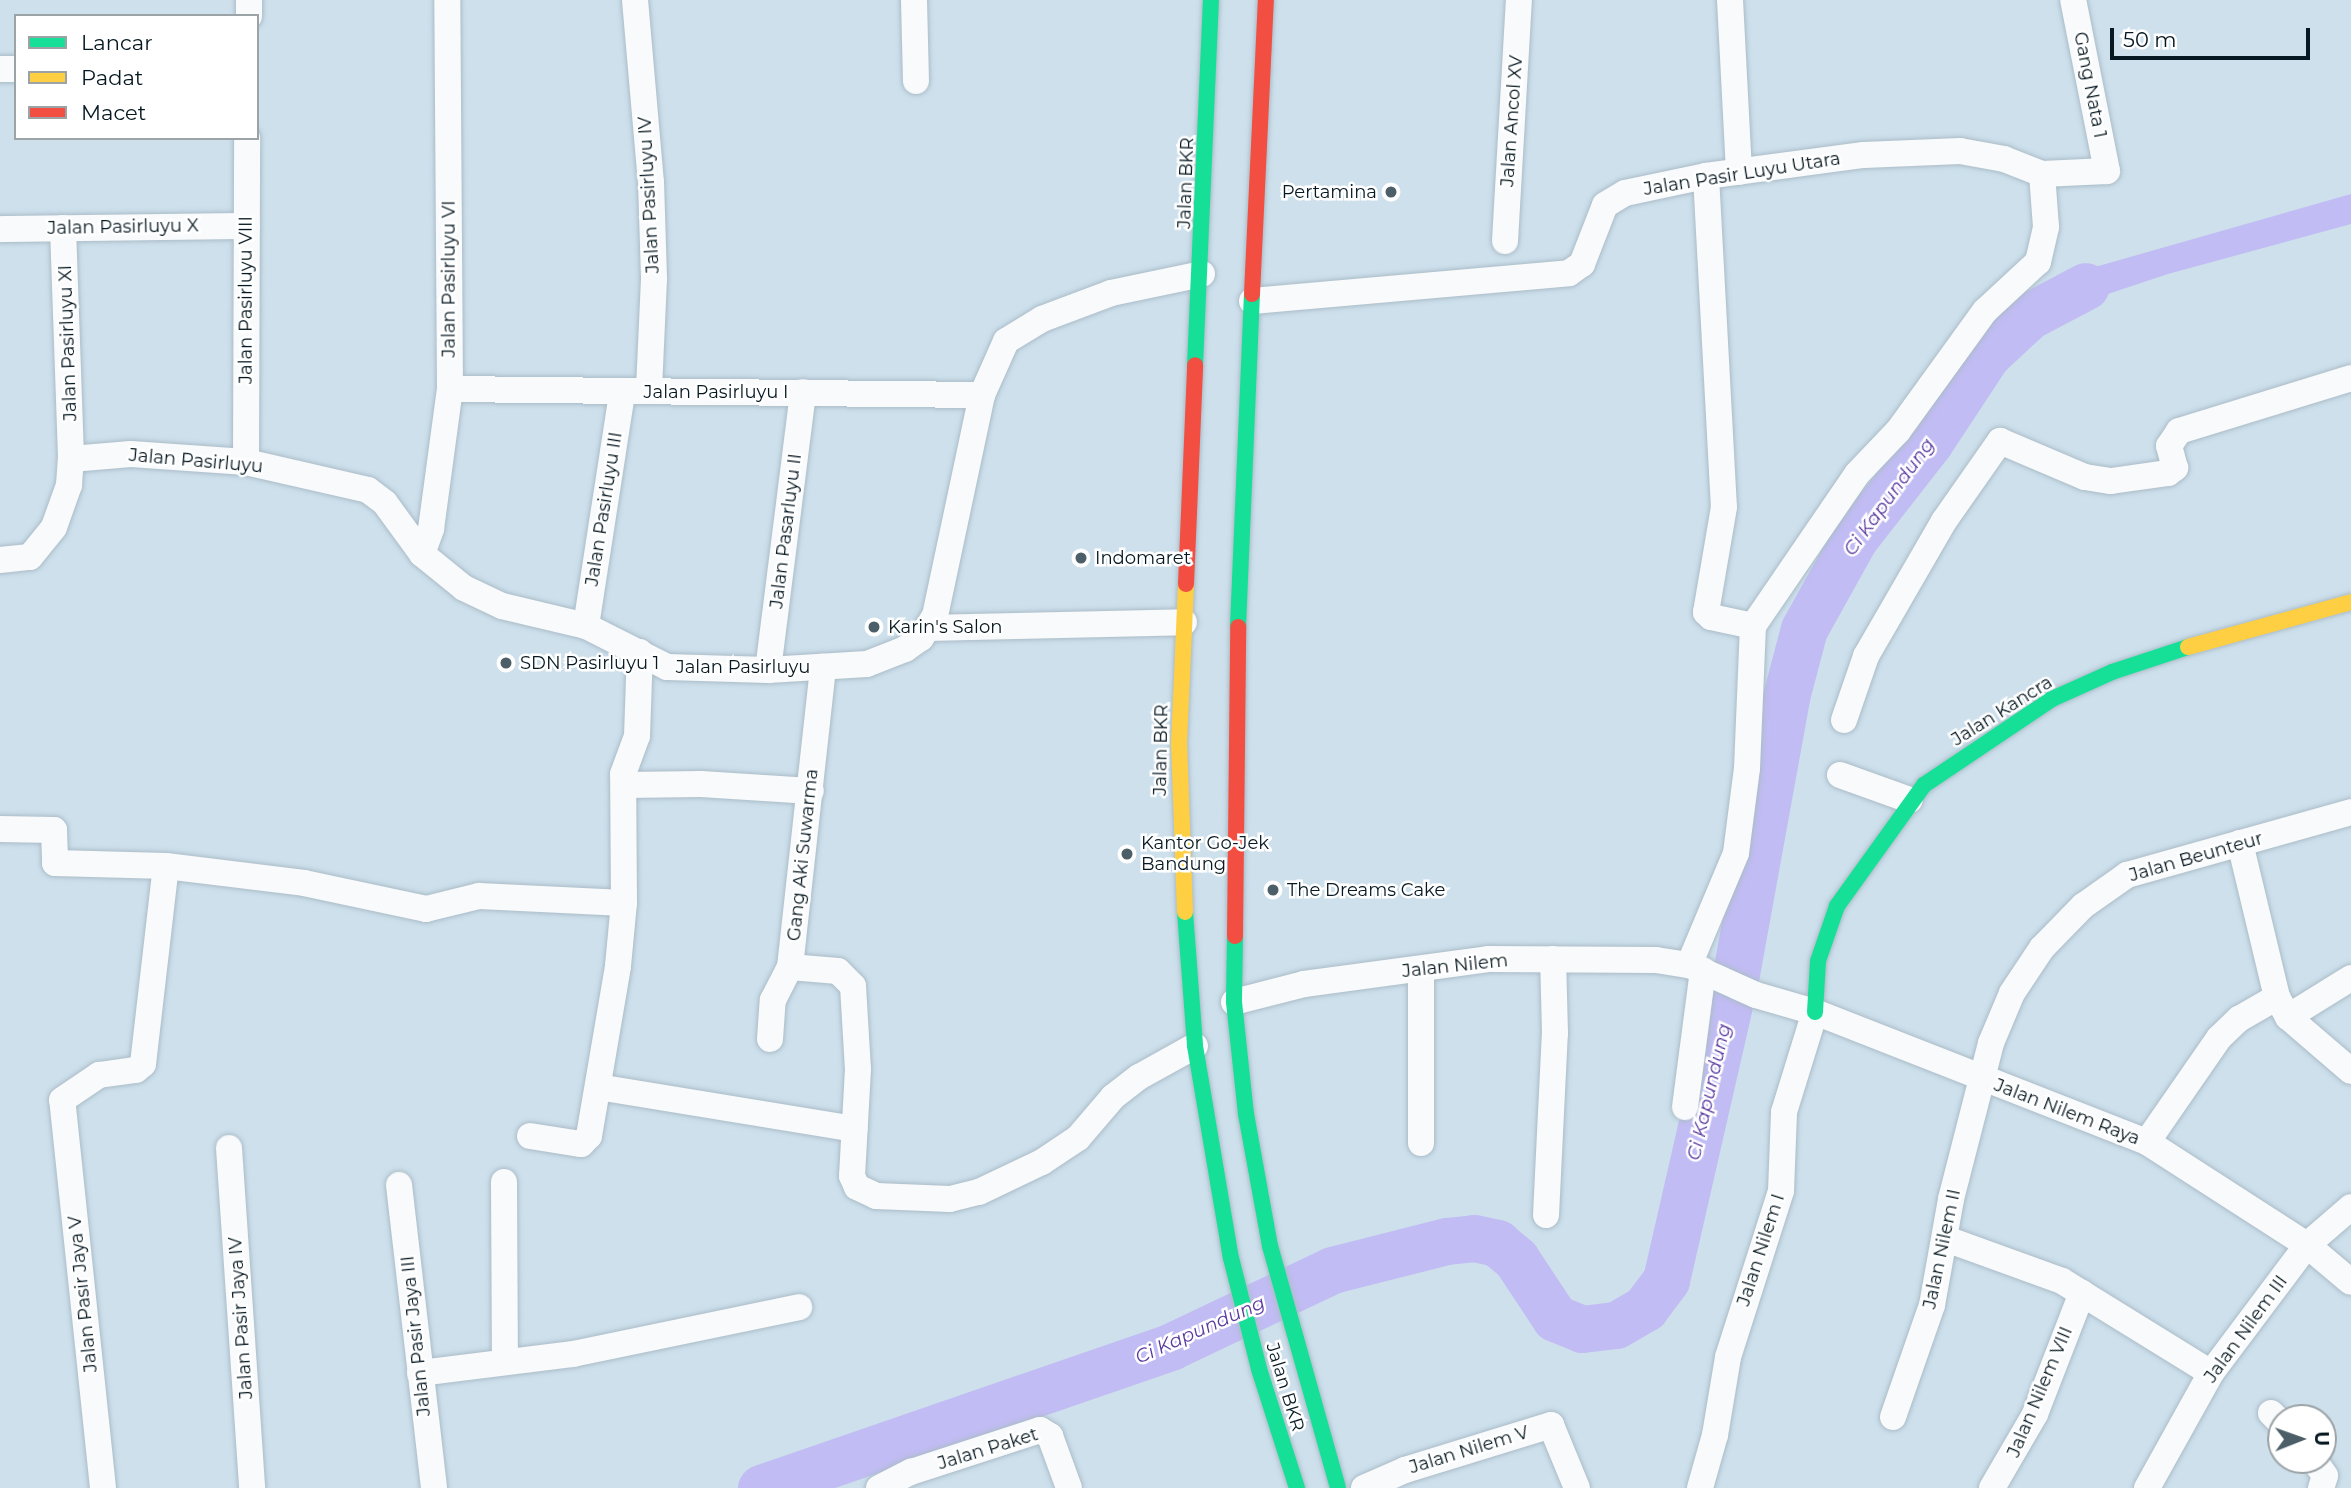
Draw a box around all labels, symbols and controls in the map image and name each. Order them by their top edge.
legend [14,14,259,140]
scale bar [2113,14,2312,58]
text: 50 m [2123,27,2177,52]
text: Lancar [81,30,153,55]
street label: Gang Nata 1 [2069,30,2111,140]
street label: Jalan Ancol XV [1497,54,1527,188]
text: Padat [81,65,143,90]
text: Macet [81,100,146,125]
street label: Jalan Pasirluyu IV [634,116,664,274]
street label: Jalan BKR [1174,137,1198,229]
street label: Jalan Pasir Luyu Utara [1642,148,1842,200]
place label: Pertamina [1282,181,1377,203]
marker: Pertamina [1383,184,1399,200]
street label: Jalan Pasirluyu VI [438,200,460,358]
street label: Jalan Pasirluyu X [47,215,199,239]
street label: Jalan Pasirluyu VIII [235,216,257,384]
street label: Jalan Pasirluyu XI [54,265,82,421]
street label: Jalan Pasirluyu I [644,381,788,403]
street label: Jalan Pasirluyu III [581,430,627,588]
water label: Ci Kapundung [1839,434,1939,560]
street label: Jalan Pasirluyu [128,444,264,478]
street label: Jalan Pasarluyu II [766,452,806,610]
place label: Indomaret [1095,547,1191,569]
marker: Indomaret [1073,550,1089,566]
place label: Karin's Salon [888,616,1002,638]
marker: Karin's Salon [866,619,882,635]
place label: SDN Pasirluyu 1 [520,652,659,674]
marker: SDN Pasirluyu 1 [498,655,514,671]
street label: Jalan Pasirluyu [676,656,810,678]
street label: Jalan Kancra [1948,671,2056,751]
street label: Jalan BKR [1149,704,1173,796]
street label: Gang Aki Suwarma [783,768,823,942]
street label: Jalan Beunteur [2127,828,2265,886]
place label: Kantor Go-Jek Bandung [1141,833,1269,876]
marker: Kantor Go-Jek Bandung [1119,846,1135,862]
place label: The Dreams Cake [1287,879,1445,901]
marker: The Dreams Cake [1265,882,1281,898]
street label: Jalan Nilem [1401,950,1509,982]
water label: Ci Kapundung [1682,1021,1736,1163]
street label: Jalan Nilem Raya [1991,1074,2143,1150]
street label: Jalan Nilem II [1919,1187,1965,1311]
street label: Jalan Nilem I [1733,1191,1789,1309]
street label: Jalan Pasir Jaya V [64,1215,102,1373]
street label: Jalan Pasir Jaya IV [225,1236,257,1400]
street label: Jalan Pasir Jaya III [397,1255,435,1417]
street label: Jalan Nilem III [2200,1271,2292,1387]
water label: Ci Kapundung [1132,1291,1268,1369]
street label: Jalan Nilem VIII [2003,1324,2077,1460]
street label: Jalan BKR [1261,1340,1309,1434]
north arrow [2267,1404,2337,1474]
street label: Jalan Nilem V [1407,1422,1531,1478]
street label: Jalan Paket [935,1423,1041,1475]
text: U [2310,1431,2333,1446]

